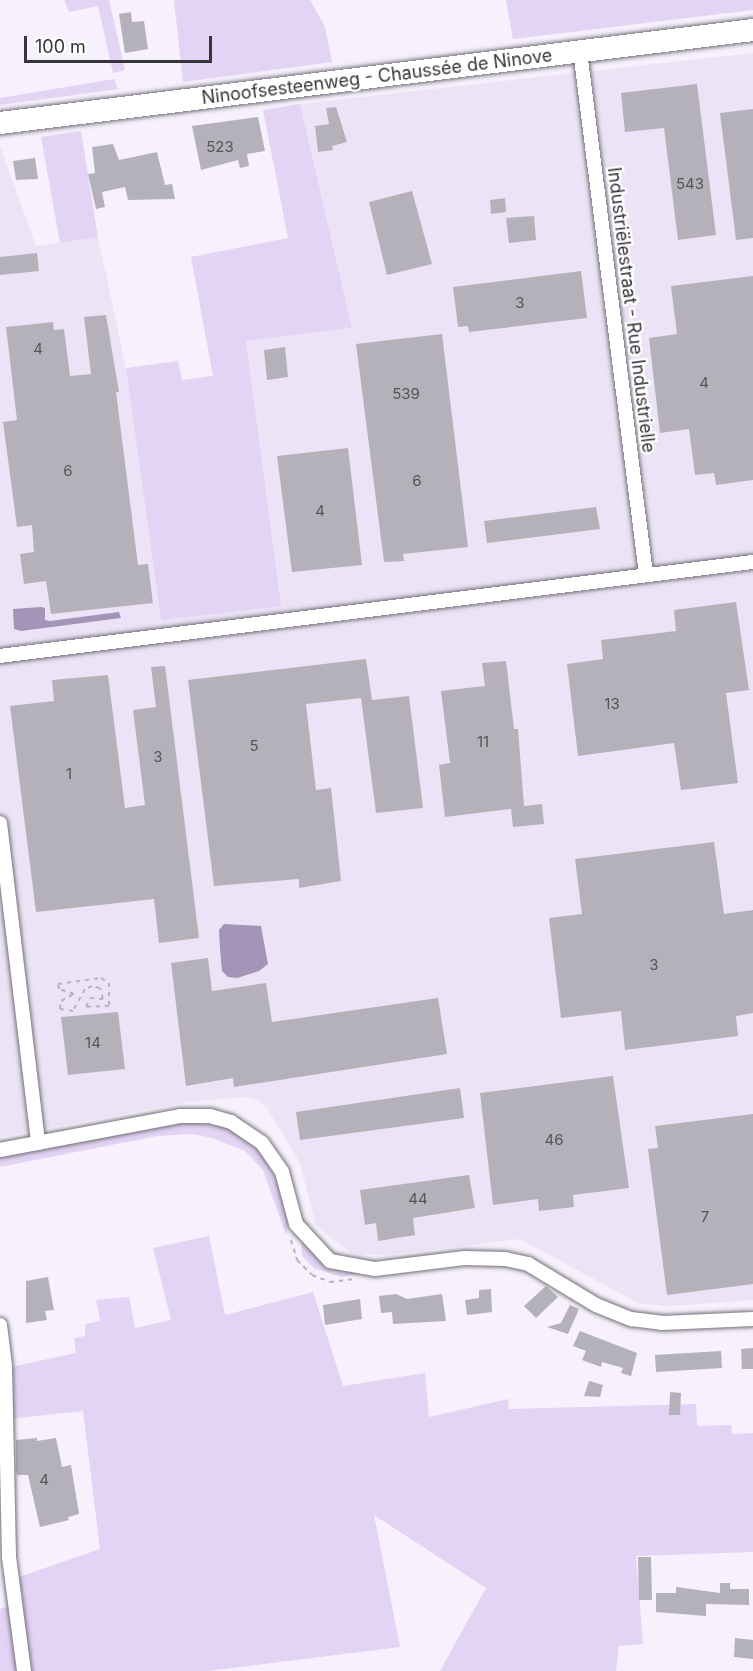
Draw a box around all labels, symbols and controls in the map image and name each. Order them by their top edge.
scale bar [27,24,214,62]
text: 100 m [35,36,86,57]
street label: Ninoofsesteenweg - Chaussée de Ninove [200,45,554,109]
house number: 523 [206,138,234,156]
street label: Industriëlestraat - Rue Industrielle [603,166,659,454]
house number: 543 [676,175,704,193]
house number: 3 [515,294,525,312]
house number: 4 [33,340,43,358]
house number: 4 [699,374,709,392]
house number: 539 [392,385,420,403]
house number: 6 [63,462,73,480]
house number: 6 [412,472,422,490]
house number: 4 [315,502,325,520]
house number: 13 [604,695,620,713]
house number: 11 [477,733,489,751]
house number: 5 [249,737,259,755]
house number: 3 [153,748,163,766]
house number: 1 [66,765,72,783]
house number: 3 [649,956,659,974]
house number: 14 [85,1034,101,1052]
house number: 46 [545,1131,563,1149]
house number: 44 [408,1190,428,1208]
house number: 7 [701,1208,709,1226]
house number: 4 [39,1471,49,1489]

